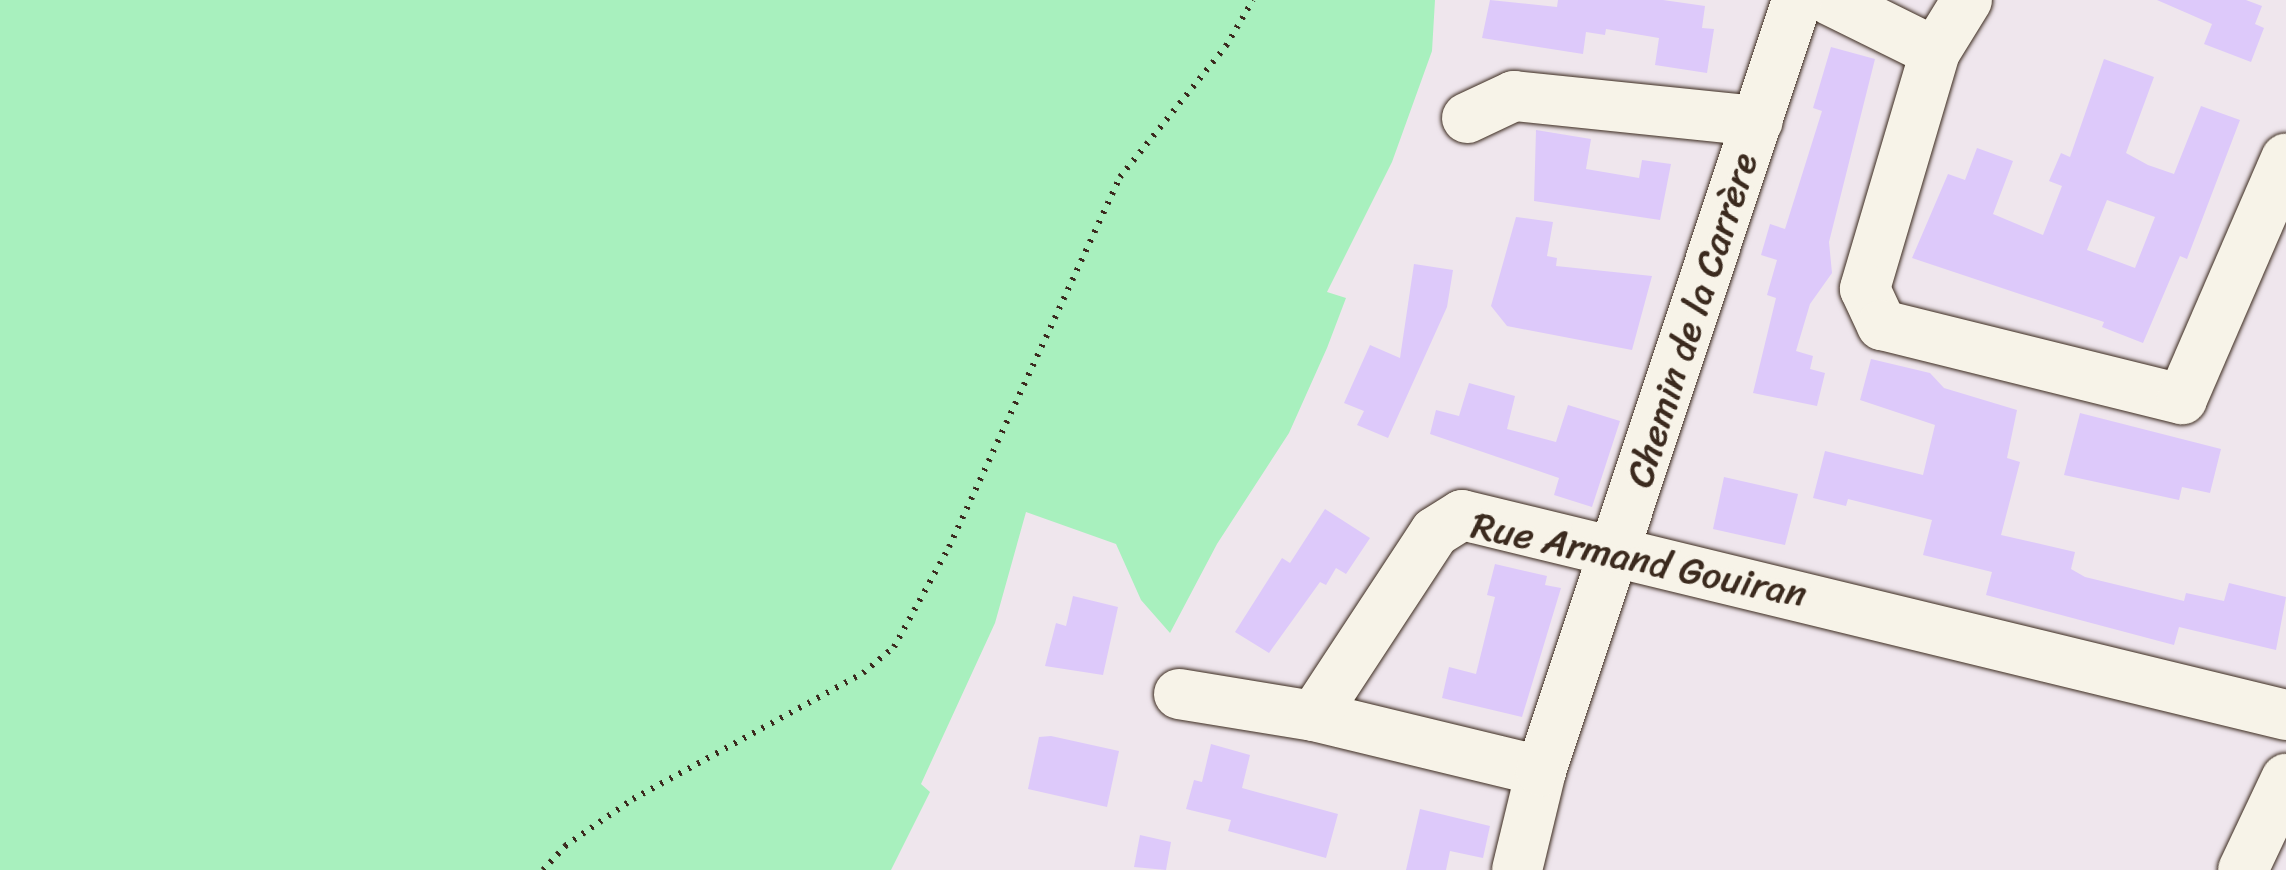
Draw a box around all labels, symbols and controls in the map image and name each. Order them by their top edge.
street label: Chemin de la Carrère [1616,146,1768,494]
street label: Rue Armand Gouiran [1467,502,1811,618]

